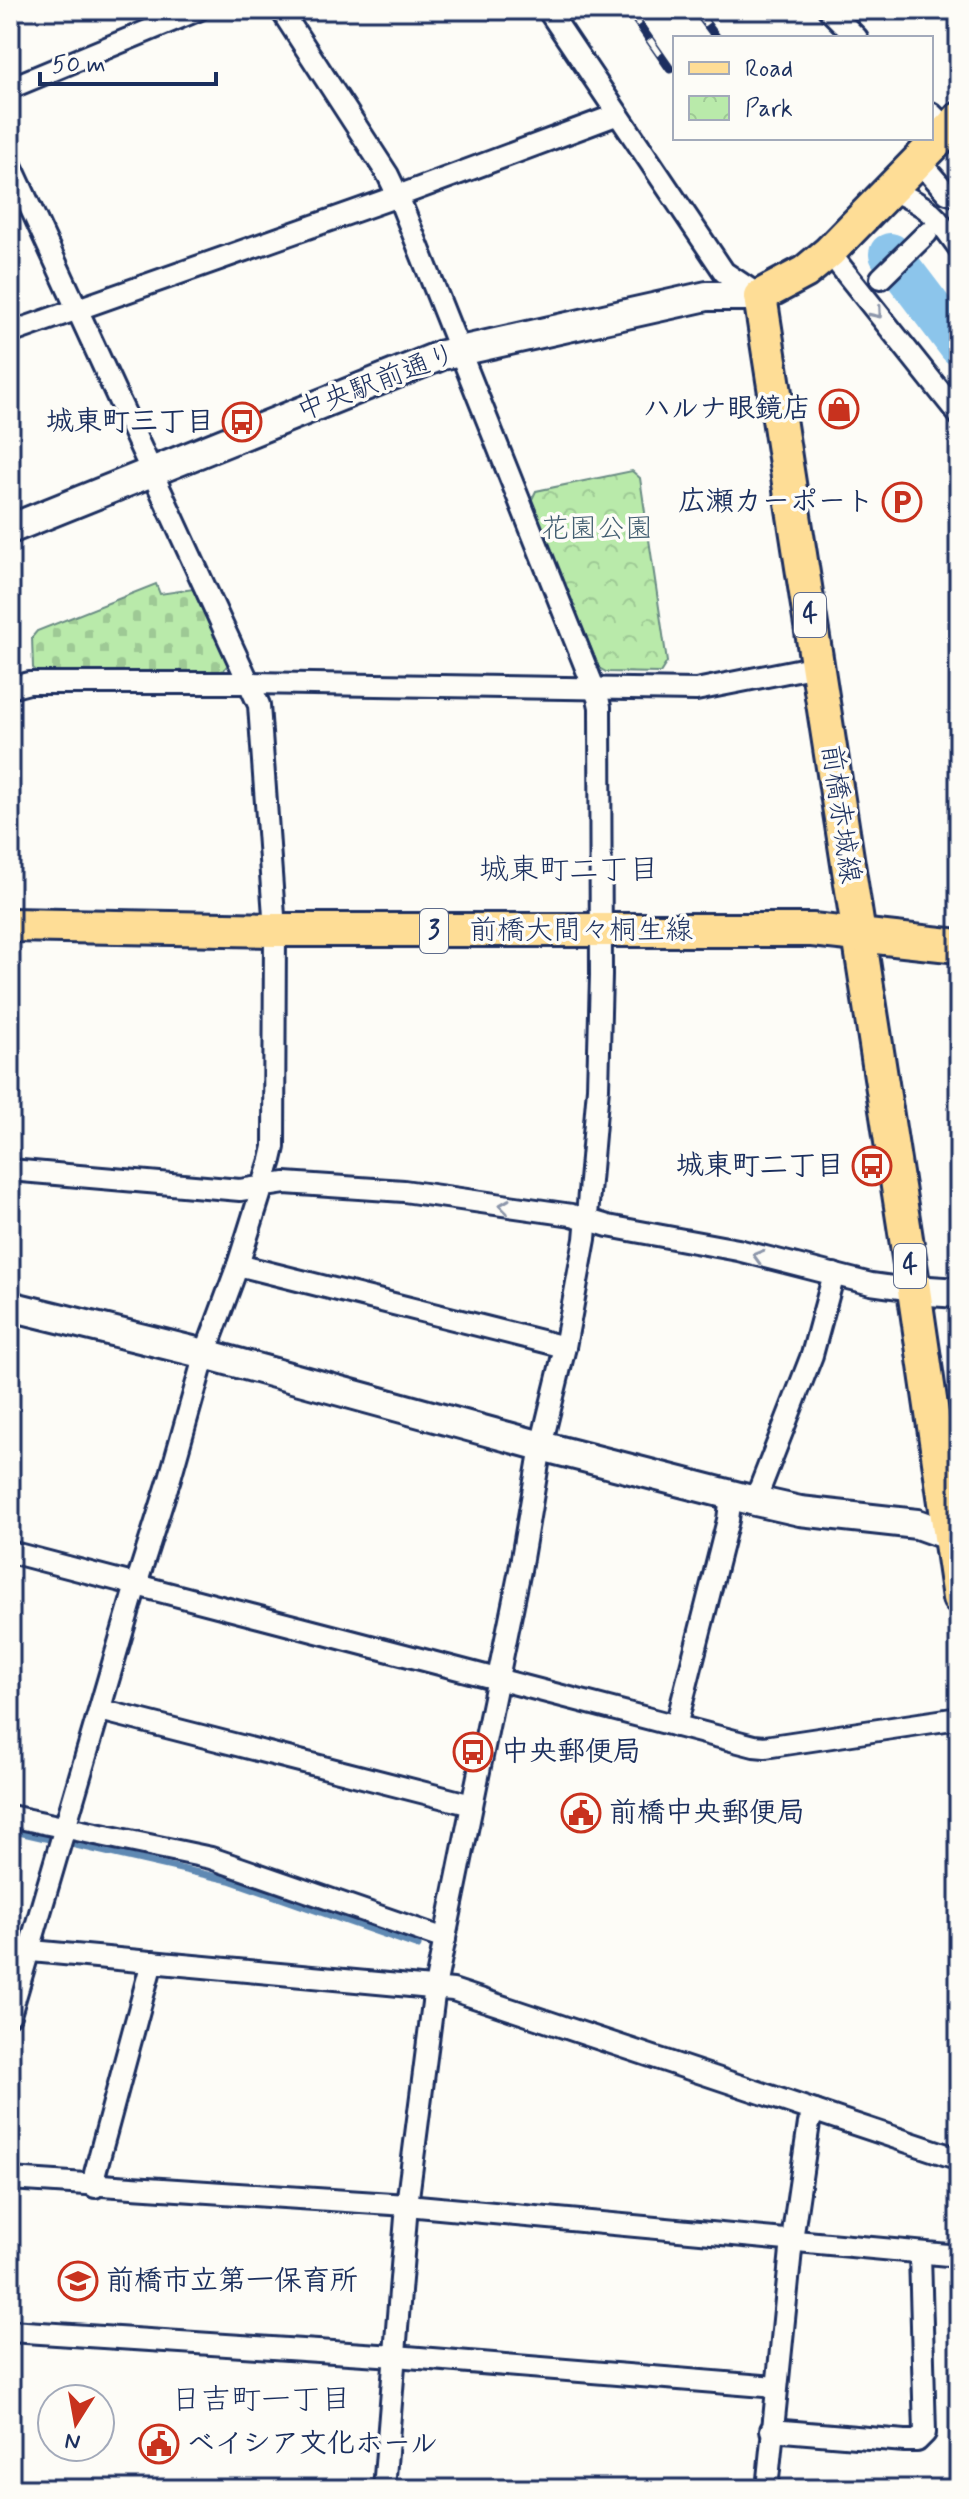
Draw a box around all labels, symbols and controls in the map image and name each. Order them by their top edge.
scale bar [40,36,216,86]
legend [673,36,933,140]
text: 50 m [52,50,106,81]
text: Road [745,54,793,85]
text: Park [745,94,793,125]
one-way arrow [867,304,882,319]
street label: 中央駅前通り [292,336,462,430]
shop icon: ハルナ眼鏡店 [818,388,860,430]
place label: ハルナ眼鏡店 [643,391,811,428]
bus stop icon: 城東町三丁目 [221,401,263,443]
place label: 城東町三丁目 [46,404,214,441]
parking icon: 広瀬カーポート [881,481,923,523]
place label: 広瀬カーポート [678,484,874,521]
park label: 花園公園 [541,511,653,548]
road number: 4 [794,593,826,637]
street label: 前橋赤城線 [812,742,868,886]
district label: 城東町二丁目 [479,851,659,890]
road number: 3 [420,909,448,953]
street label: 前橋大間々桐生線 [469,913,693,950]
bus stop icon: 城東町二丁目 [851,1145,893,1187]
place label: 城東町二丁目 [676,1148,844,1185]
one-way arrow [497,1198,511,1215]
road number: 4 [894,1244,926,1288]
one-way arrow [752,1249,766,1265]
bus stop icon: 中央郵便局 [452,1731,494,1773]
place label: 中央郵便局 [501,1734,641,1771]
public building icon: 前橋中央郵便局 [560,1792,602,1834]
place label: 前橋中央郵便局 [609,1795,805,1832]
school or university icon: 前橋市立第一保育所 [57,2260,99,2302]
place label: 前橋市立第一保育所 [106,2263,358,2300]
district label: 日吉町一丁目 [171,2381,351,2420]
north arrow [36,2383,116,2463]
public building icon: ベイシア文化ホール [138,2423,180,2465]
text: N [63,2426,82,2456]
place label: ベイシア文化ホール [187,2426,438,2463]

